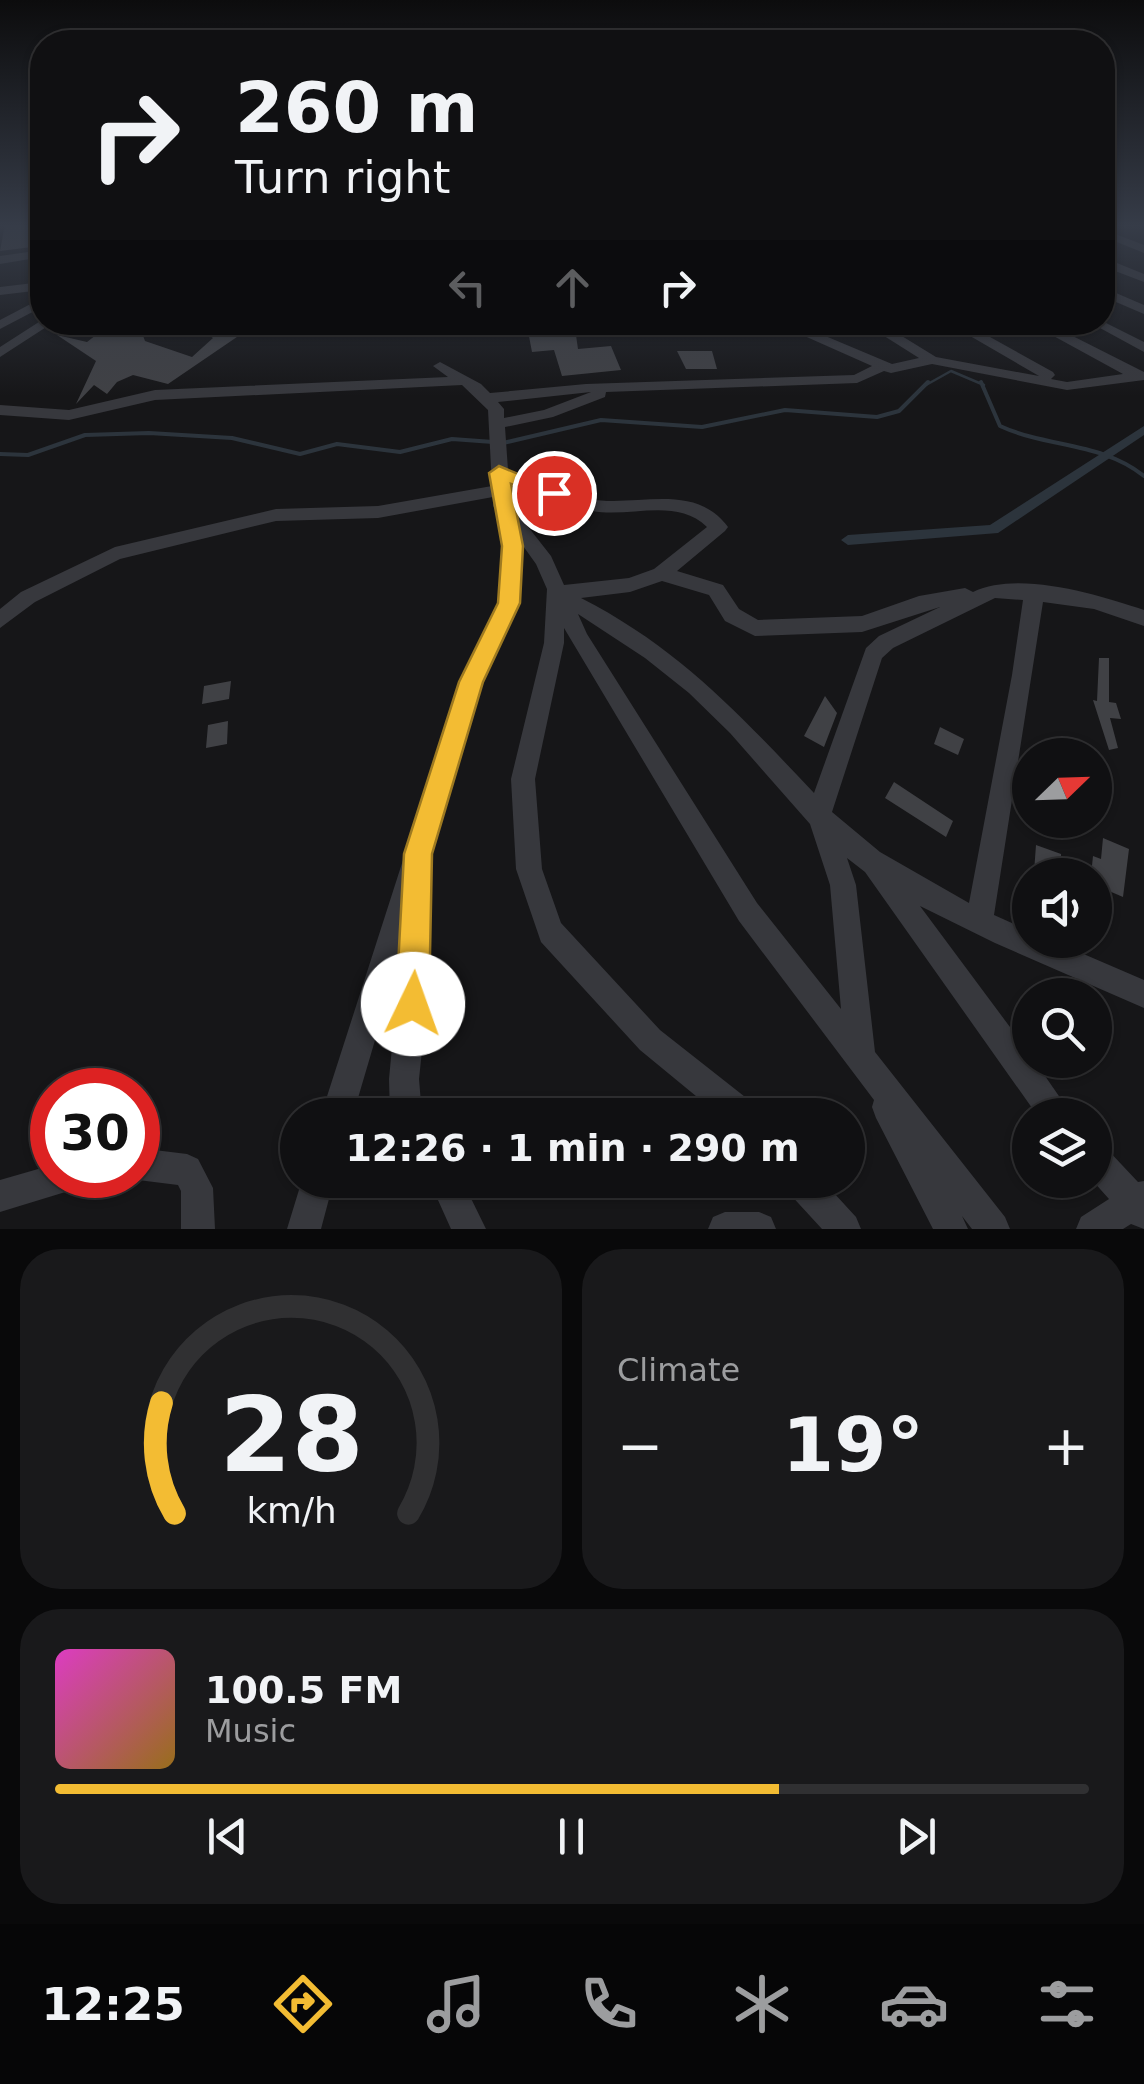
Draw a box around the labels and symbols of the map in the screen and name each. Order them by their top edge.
pin [512,451,597,536]
north arrow [1012,738,1112,838]
position arrow [361,952,465,1056]
speed limit sign: 30 [30,1068,160,1198]

